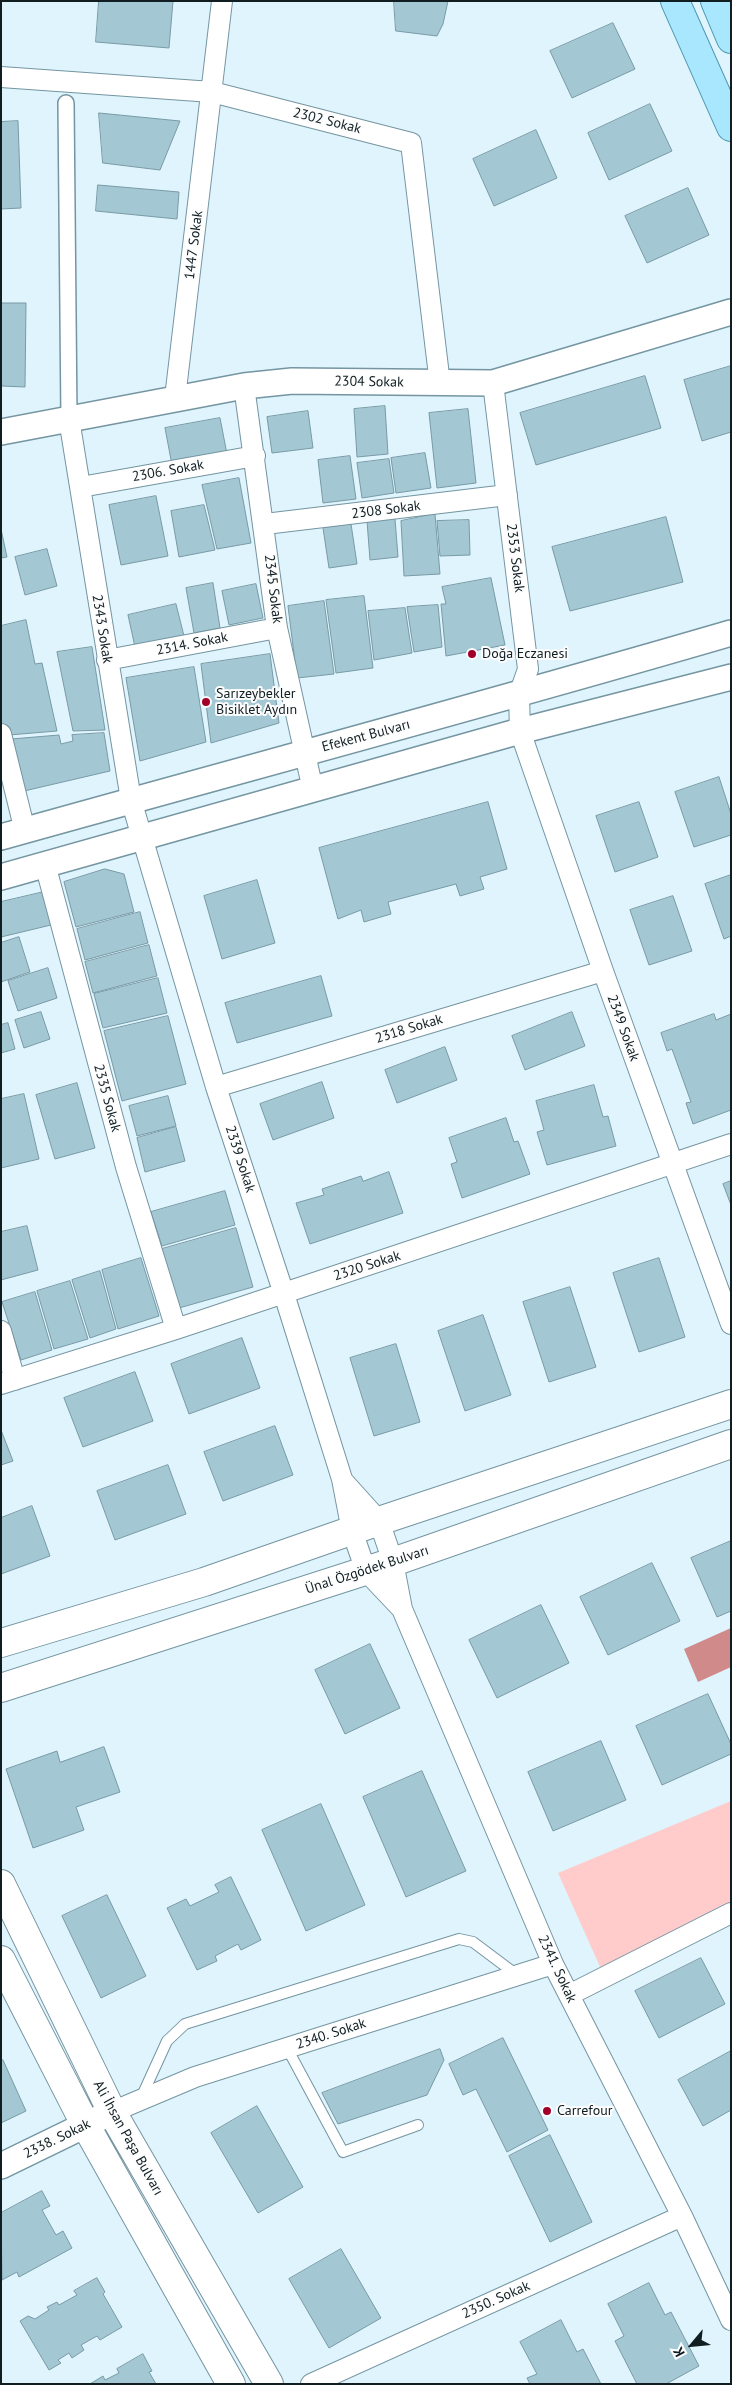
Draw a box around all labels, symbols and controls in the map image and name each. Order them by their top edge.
street label: 2302 Sokak [291,104,363,138]
street label: 1447 Sokak [181,209,207,281]
street label: 2304 Sokak [334,373,404,391]
street label: 2306. Sokak [131,456,205,486]
street label: 2308 Sokak [350,497,422,523]
street label: 2353 Sokak [502,522,528,594]
street label: 2345 Sokak [260,553,286,625]
street label: 2343 Sokak [88,593,116,665]
street label: 2314. Sokak [155,629,229,659]
place label: Doğa Eczanesi [482,646,568,662]
marker: Doğa Eczanesi [466,648,478,660]
place label: Sarızeybekler Bisiklet Aydın [216,686,297,719]
marker: Sarızeybekler Bisiklet Aydın [200,696,212,708]
street label: Efekent Bulvarı [320,716,412,756]
street label: 2349 Sokak [603,992,643,1064]
street label: 2318 Sokak [373,1011,445,1047]
street label: 2335 Sokak [90,1062,124,1134]
street label: 2339 Sokak [221,1123,259,1195]
street label: 2320 Sokak [331,1247,403,1285]
street label: Ünal Özgödek Bulvarı [303,1542,431,1598]
street label: 2341. Sokak [534,1933,580,2005]
street label: 2340. Sokak [294,2015,368,2053]
street label: Ali İhsan Paşa Bulvarı [89,2078,167,2198]
place label: Carrefour [557,2103,612,2119]
marker: Carrefour [541,2105,553,2117]
street label: 2338. Sokak [21,2116,93,2162]
street label: 2350. Sokak [459,2278,533,2322]
north arrow [667,2320,717,2370]
text: K [669,2344,689,2360]

